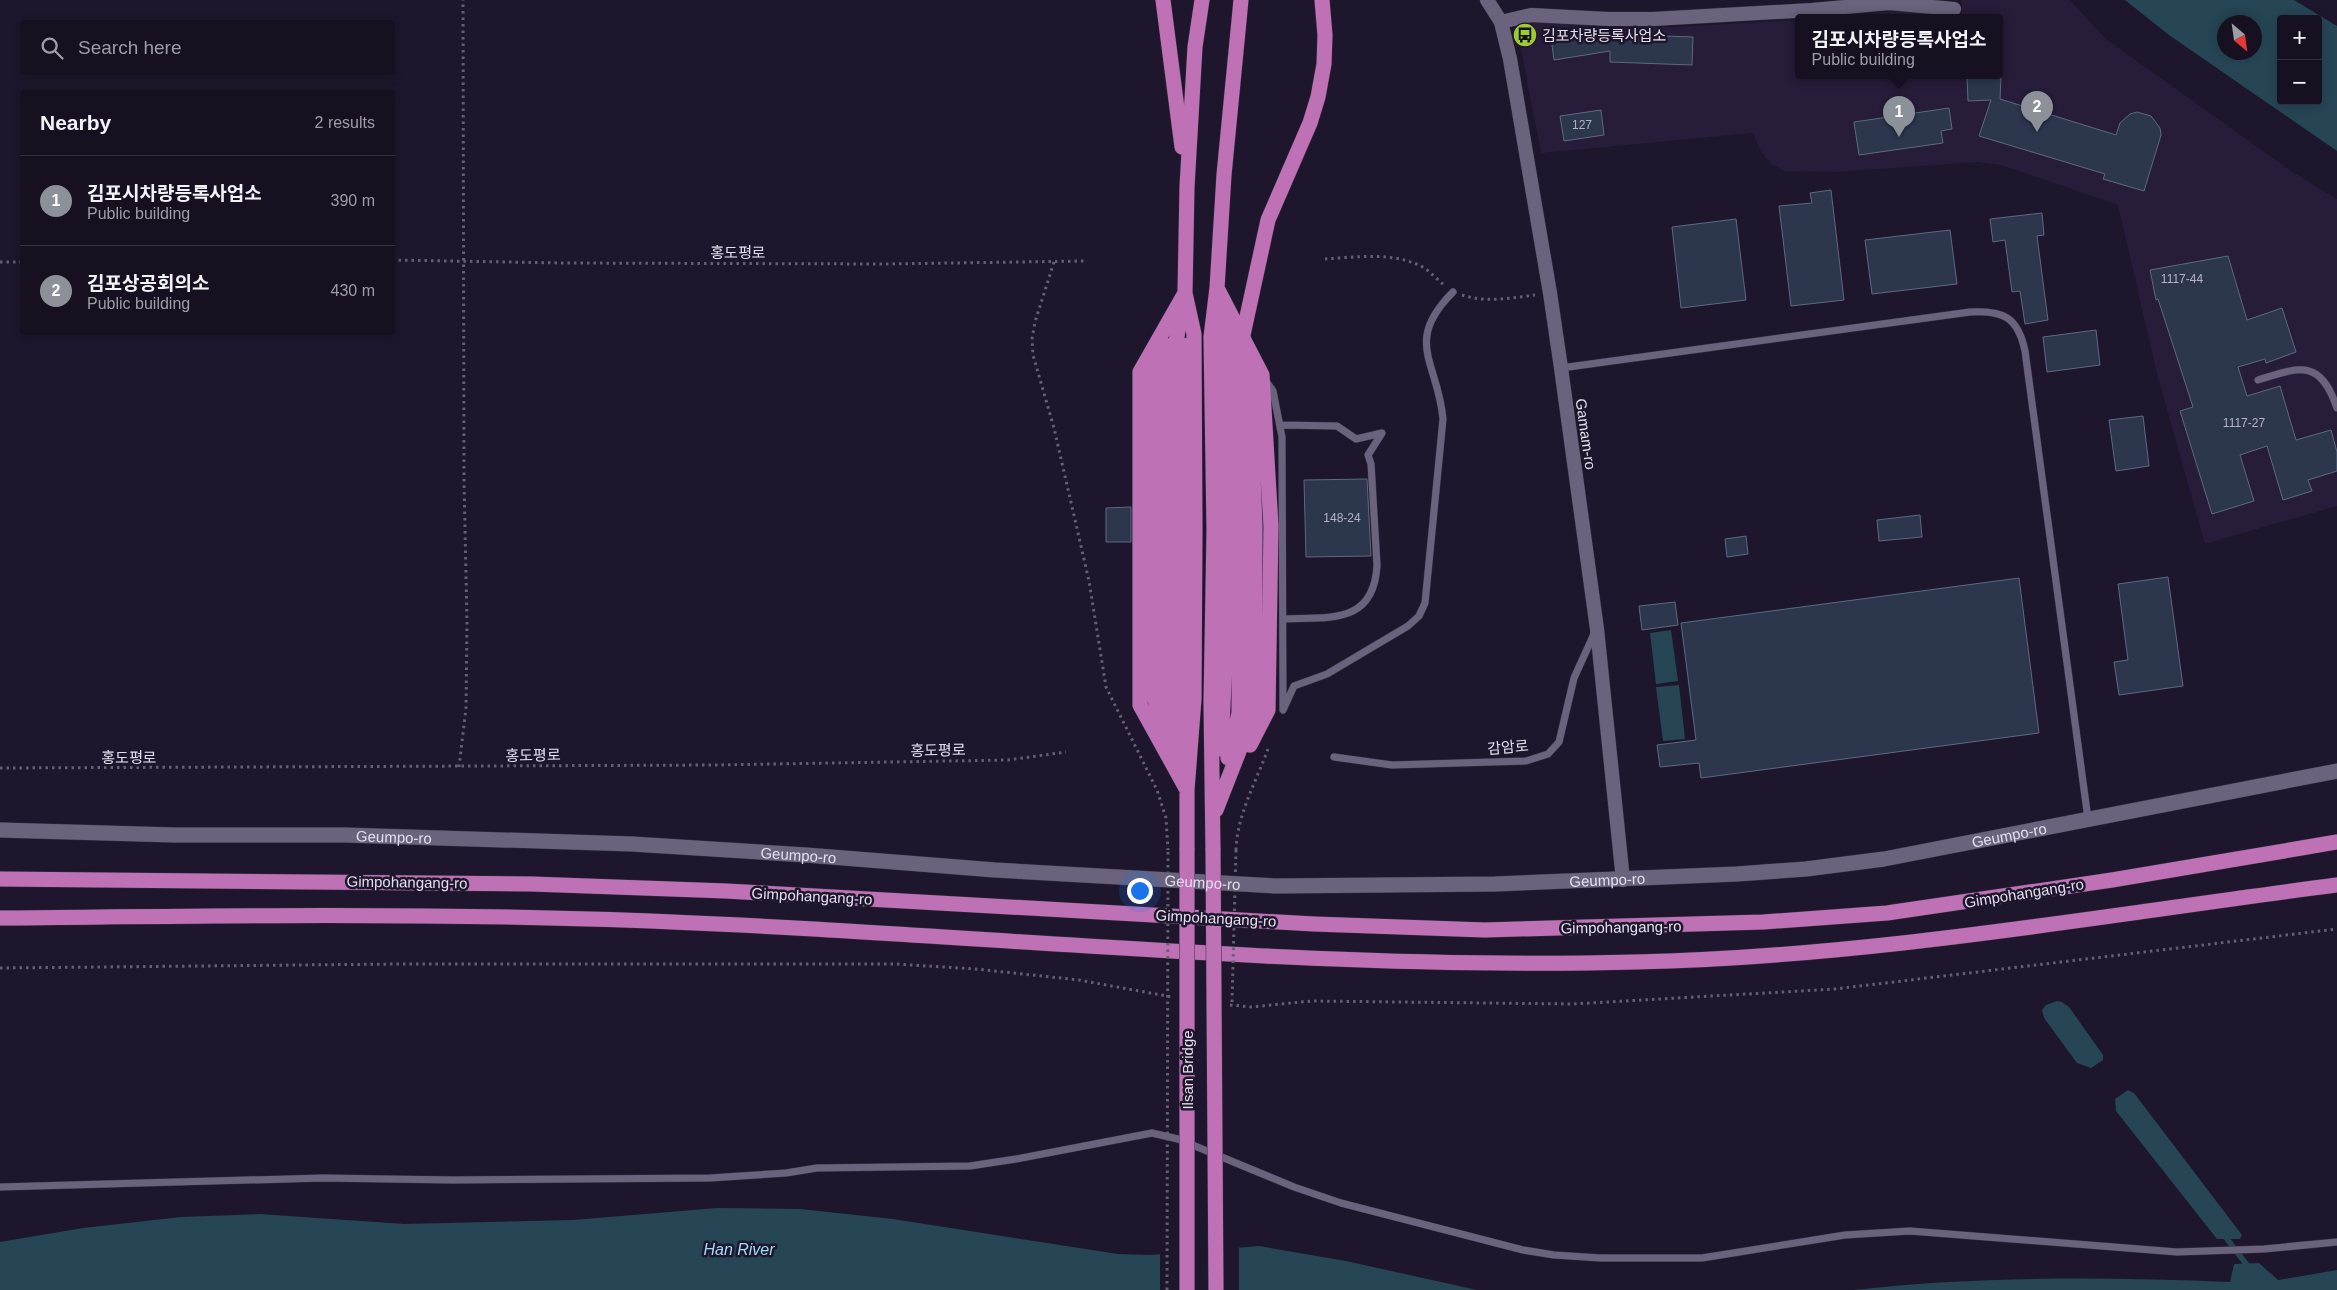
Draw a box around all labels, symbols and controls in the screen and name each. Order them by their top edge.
popup [1795,14,2003,79]
north arrow [2217,15,2262,60]
map controls [2277,15,2322,105]
button: + [2277,15,2322,60]
search box [20,20,395,75]
bus stop icon: 김포차량등록사업소 [1512,22,1538,48]
place label: 김포차량등록사업소 [1542,27,1666,44]
text: 김포시차량등록사업소 [1812,29,1986,50]
icon: search [38,34,66,62]
text: Search here [78,37,182,58]
text: Public building [1812,51,1915,68]
button: − [2277,60,2322,105]
pin: 2 [2021,91,2053,132]
pin: 1 [1883,96,1915,137]
text: Nearby [40,111,111,134]
text: 2 results [315,114,375,131]
house number: 127 [1572,118,1592,132]
text: 김포시차량등록사업소 [87,183,262,204]
text: 1 [52,192,60,209]
text: 390 m [331,192,375,209]
text: Public building [87,205,190,222]
street label: 홍도평로 [710,244,766,261]
house number: 1117-44 [2161,272,2203,286]
text: 김포상공회의소 [87,273,209,294]
text: 2 [52,282,60,299]
text: 430 m [331,282,375,299]
text: Public building [87,295,190,312]
street label: Gamam-ro [1573,397,1599,471]
house number: 1117-27 [2223,416,2265,430]
house number: 148-24 [1323,511,1361,525]
street label: 감암로 [1487,737,1529,757]
street label: 홍도평로 [910,741,966,759]
street label: 홍도평로 [505,746,561,764]
street label: 홍도평로 [101,749,157,766]
street label: Geumpo-ro [1970,819,2048,850]
street label: Geumpo-ro [356,827,432,846]
street label: Geumpo-ro [760,844,837,866]
street label: Geumpo-ro [1569,869,1646,889]
street label: Geumpo-ro [1164,871,1241,893]
street label: Gimpohangang-ro [346,872,468,892]
street label: Gimpohangang-ro [1963,875,2085,911]
your location [1127,878,1153,904]
street label: Gimpohangang-ro [751,884,873,908]
street label: Gimpohangang-ro [1155,906,1277,930]
street label: Gimpohangang-ro [1560,917,1682,937]
street label: Ilsan Bridge [1179,1030,1196,1110]
water label: Han River [703,1241,775,1258]

